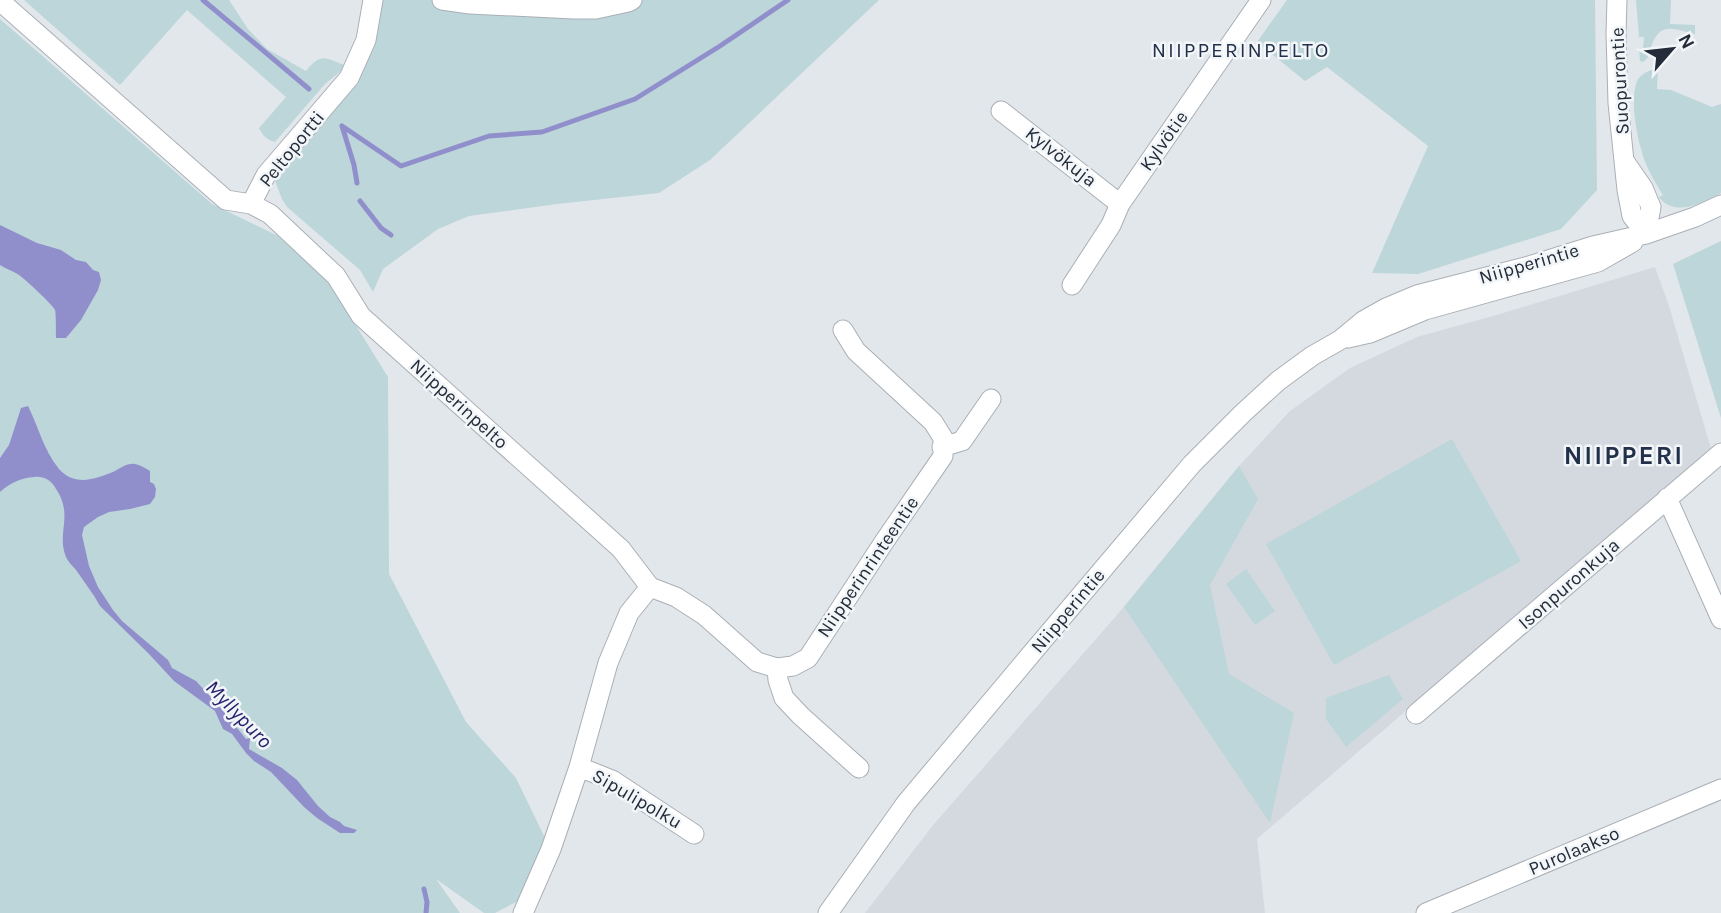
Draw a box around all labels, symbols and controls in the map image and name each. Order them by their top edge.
north arrow [1637,14,1707,84]
street label: Suopurontie [1606,27,1634,135]
text: N [1673,30,1699,53]
district label: NIIPPERINPELTO [1152,38,1330,62]
street label: Peltoportti [255,107,329,191]
street label: Kylvötie [1135,107,1193,175]
street label: Kylvökuja [1021,122,1101,192]
street label: Niipperintie [1477,239,1581,289]
street label: Niipperinpelto [406,354,512,454]
district label: NIIPPERI [1564,440,1684,471]
street label: Niipperinrinteentie [813,492,923,642]
street label: Isonpuronkuja [1514,534,1624,634]
street label: Niipperintie [1027,565,1109,657]
water label: Myllypuro [201,675,278,753]
street label: Sipulipolku [588,765,686,833]
street label: Purolaakso [1525,822,1623,880]

